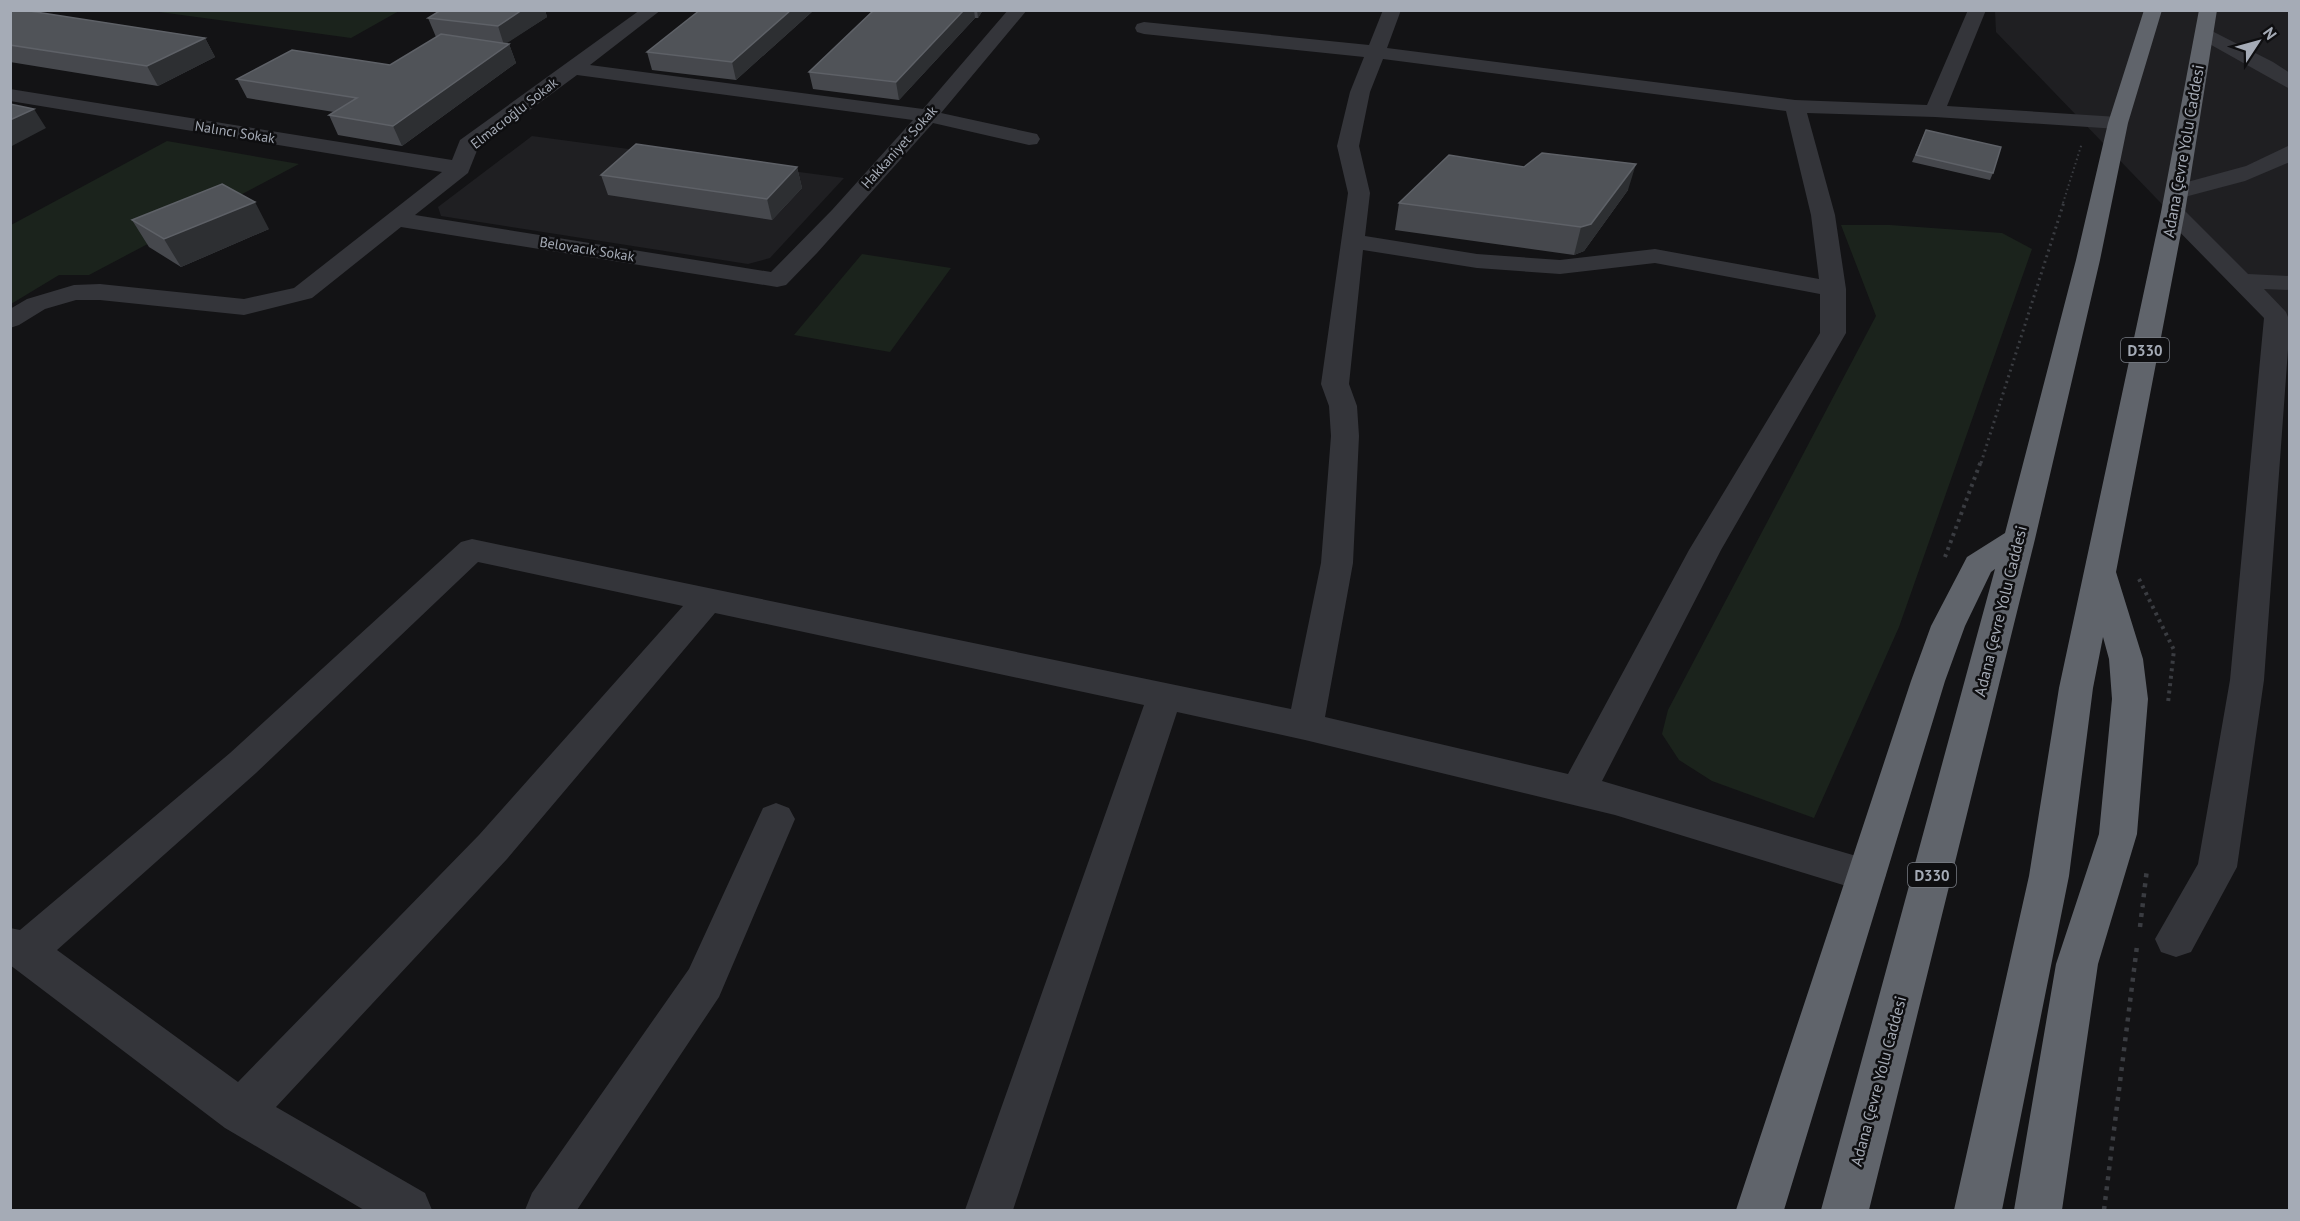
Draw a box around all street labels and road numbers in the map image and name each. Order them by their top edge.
street label: Adana Çevre Yolu Caddesi [2158,63,2208,239]
street label: Elmacıoğlu Sokak [467,73,561,153]
street label: Hakkaniyet Sokak [857,102,941,192]
street label: Nalıncı Sokak [194,117,277,147]
street label: Belovacık Sokak [538,233,636,265]
road number: D330 [2121,338,2169,362]
street label: Adana Çevre Yolu Caddesi [1969,524,2031,698]
road number: D330 [1908,863,1956,887]
street label: Adana Çevre Yolu Caddesi [1846,994,1910,1168]

